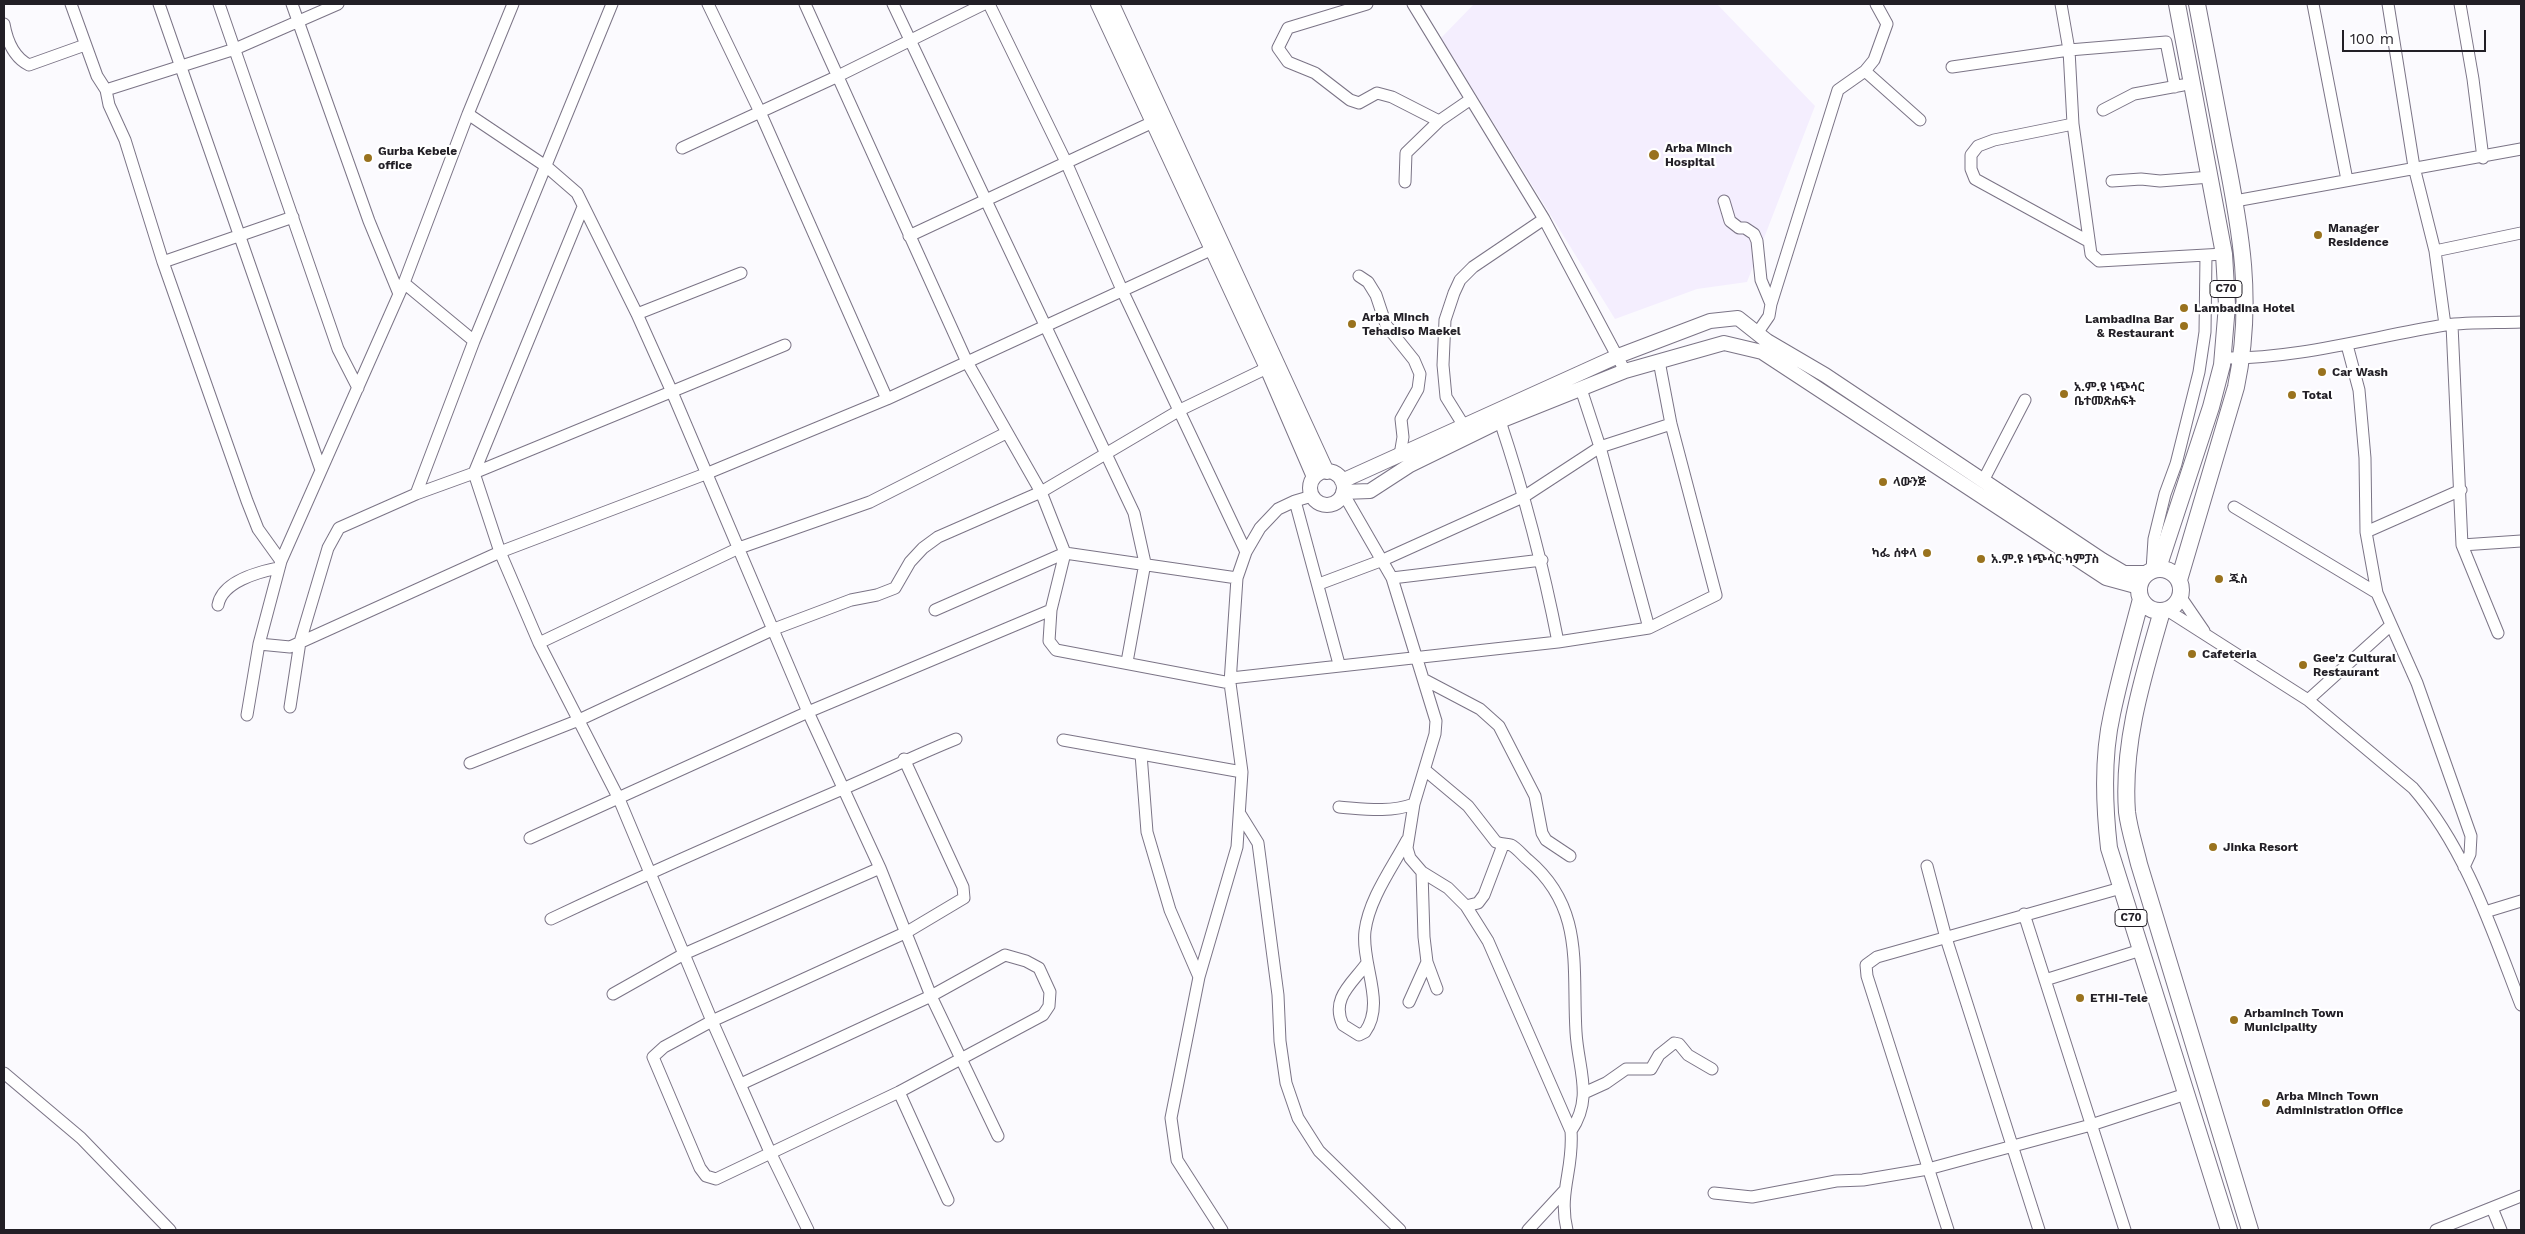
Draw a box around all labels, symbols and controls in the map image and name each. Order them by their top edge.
scale bar [2345,20,2489,52]
text: 100 m [2350,30,2394,48]
place label: Arba Minch Hospital [1665,141,1732,169]
place label: Gurba Kebele office [378,144,457,172]
marker: Arba Minch Hospital [1647,148,1661,162]
marker: Gurba Kebele office [362,152,374,164]
place label: Manager Residence [2328,221,2389,249]
marker: Manager Residence [2312,229,2324,241]
road number: C70 [2210,280,2242,298]
place label: Lambadina Hotel [2194,301,2295,315]
marker: Lambadina Hotel [2178,302,2190,314]
place label: Arba Minch Tehadiso Maekel [1362,310,1461,338]
place label: Lambadina Bar & Restaurant [2085,312,2174,340]
marker: Arba Minch Tehadiso Maekel [1346,318,1358,330]
marker: Lambadina Bar & Restaurant [2178,320,2190,332]
place label: Car Wash [2332,365,2388,379]
marker: Car Wash [2316,366,2328,378]
place label: አ.ም.ዩ ነጭሳር ቤተመጽሐፍት [2074,380,2144,408]
marker: አ.ም.ዩ ነጭሳር ቤተመጽሐፍት [2058,388,2070,400]
place label: Total [2302,388,2332,402]
marker: Total [2286,389,2298,401]
place label: ላውንጅ [1893,475,1927,489]
marker: ላውንጅ [1877,476,1889,488]
place label: ካፌ ሰቀላ [1872,546,1917,560]
marker: ካፌ ሰቀላ [1921,547,1933,559]
place label: አ.ም.ዩ ነጭሳር ካምፓስ [1991,552,2099,566]
marker: አ.ም.ዩ ነጭሳር ካምፓስ [1975,553,1987,565]
place label: ጁስ [2229,572,2248,586]
marker: ጁስ [2213,573,2225,585]
place label: Cafeteria [2202,647,2257,661]
marker: Cafeteria [2186,648,2198,660]
place label: Gee'z Cultural Restaurant [2313,651,2396,679]
marker: Gee'z Cultural Restaurant [2297,659,2309,671]
place label: Jinka Resort [2223,840,2298,854]
marker: Jinka Resort [2207,841,2219,853]
road number: C70 [2115,910,2147,926]
place label: ETHI-Tele [2090,991,2148,1005]
marker: ETHI-Tele [2074,992,2086,1004]
place label: Arbaminch Town Municipality [2244,1006,2344,1034]
marker: Arbaminch Town Municipality [2228,1014,2240,1026]
place label: Arba Minch Town Administration Office [2276,1089,2403,1117]
marker: Arba Minch Town Administration Office [2260,1097,2272,1109]

